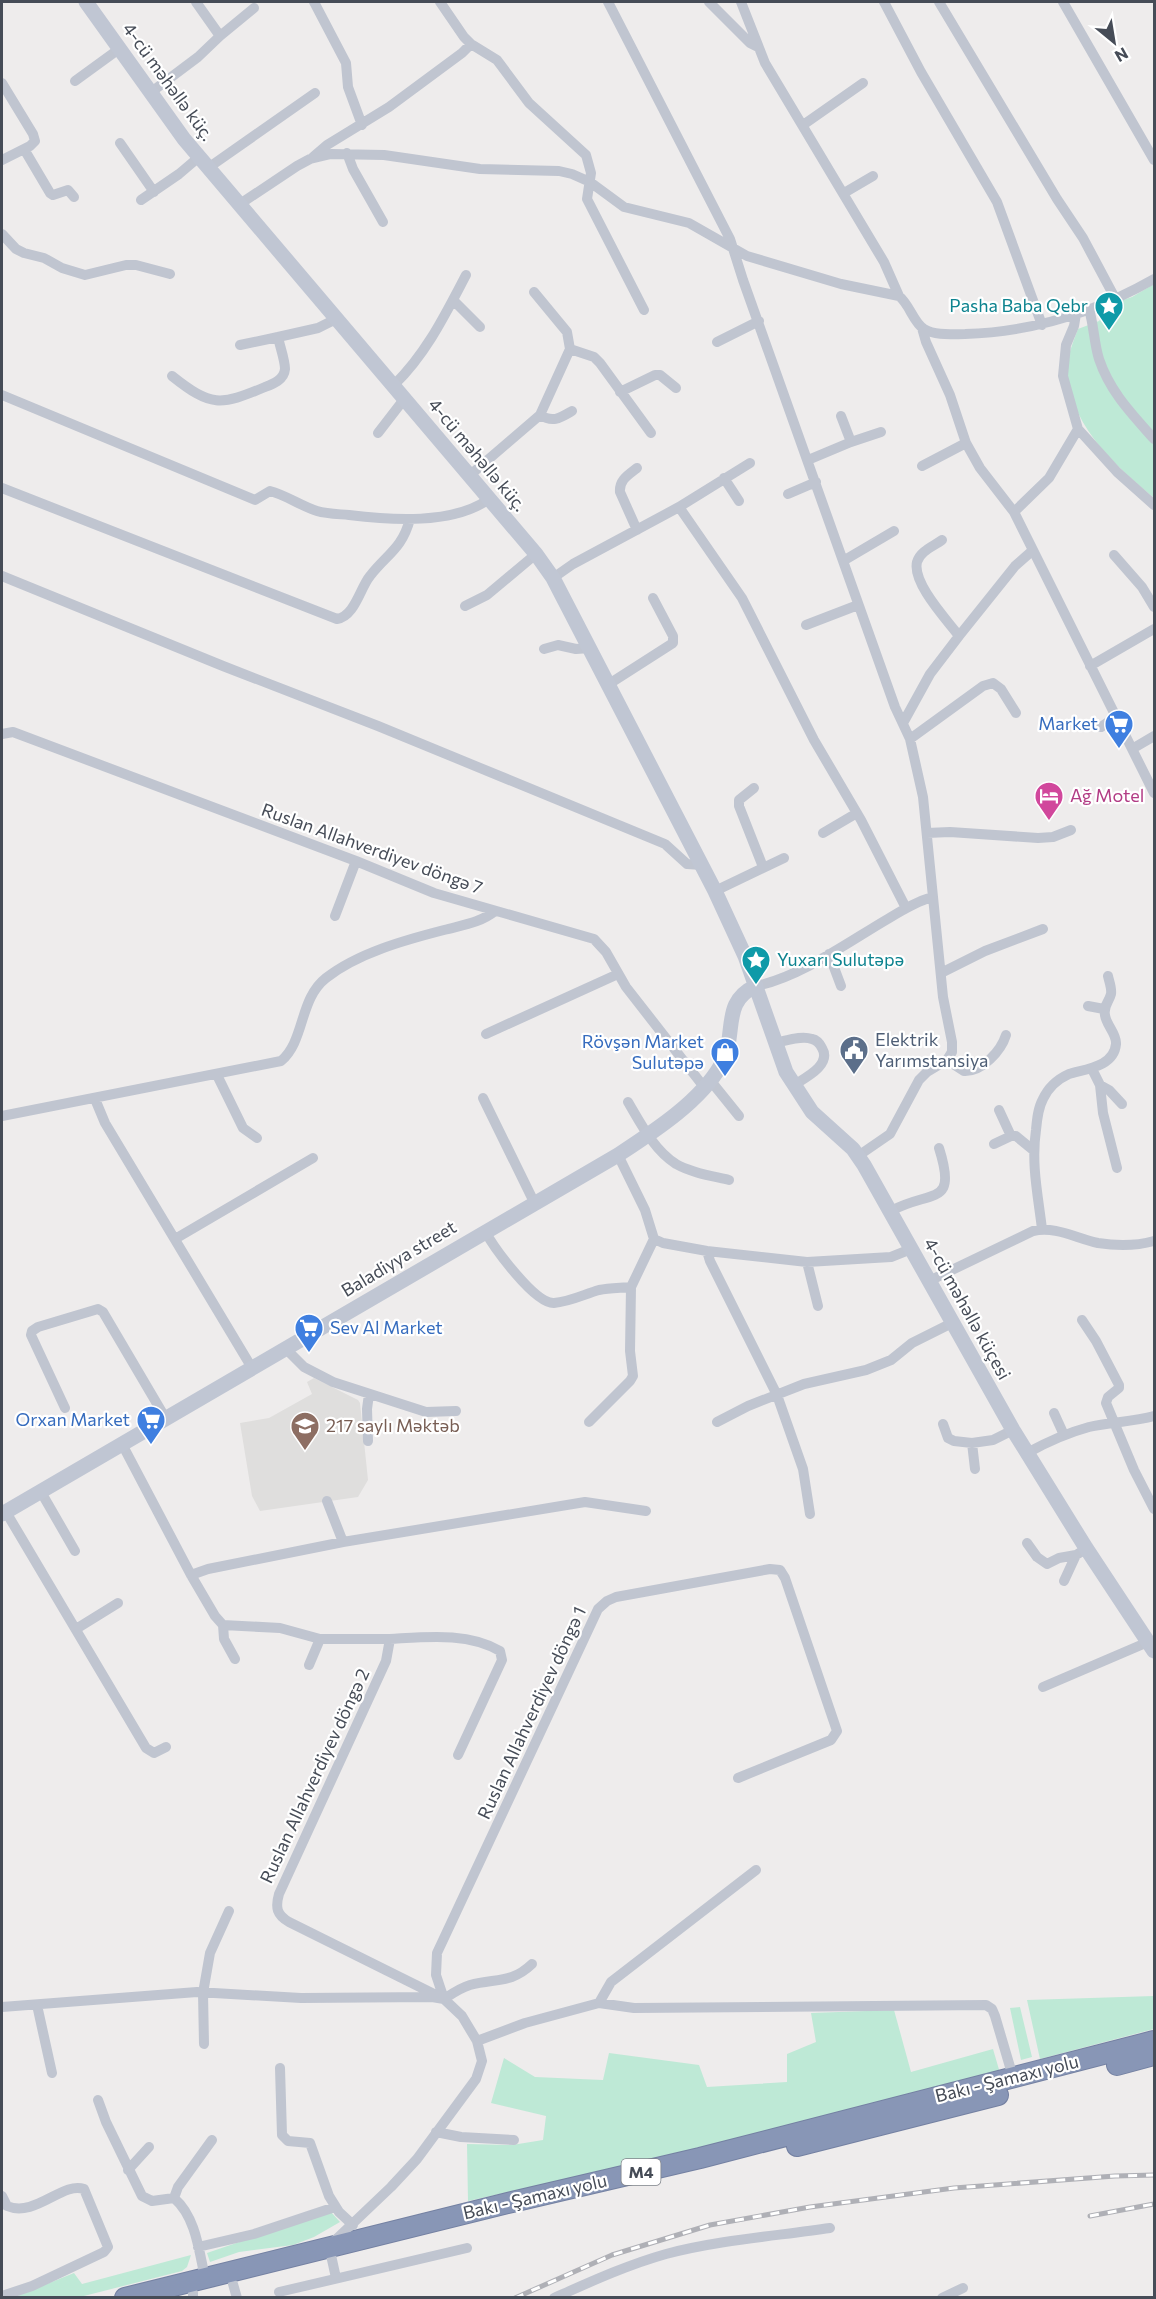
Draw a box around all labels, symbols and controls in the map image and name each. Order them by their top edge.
north arrow [1084,12,1144,72]
street label: 4-cü məhəllə küç. [119,18,219,145]
text: N [1112,44,1132,67]
place icon: Pasha Baba Qebr [1093,290,1125,332]
place label: Pasha Baba Qebr [949,294,1088,316]
street label: 4-cü məhəllə küç. [424,393,531,515]
supermarket icon: Market [1103,708,1135,750]
place label: Market [1038,712,1098,734]
hotel icon: Ağ Motel [1033,780,1065,822]
place label: Ağ Motel [1070,784,1144,806]
street label: Ruslan Allahverdiyev döngə 7 [259,798,486,898]
place icon: Yuxarı Sulutəpə [740,944,772,986]
place label: Yuxarı Sulutəpə [777,948,904,970]
place label: Elektrik Yarımstansiya [875,1028,989,1071]
place label: Rövşən Market Sulutəpə [582,1030,704,1073]
public building icon: Elektrik Yarımstansiya [838,1034,870,1076]
shop icon: Rövşən Market Sulutəpə [709,1036,741,1078]
street label: Baladiyya street [337,1215,460,1301]
street label: 4-cü məhəllə küçesi [920,1234,1016,1383]
supermarket icon: Sev Al Market [293,1312,325,1354]
place label: Sev Al Market [330,1316,443,1338]
supermarket icon: Orxan Market [135,1404,167,1446]
place label: Orxan Market [16,1408,130,1430]
school or university icon: 217 saylı Məktəb [289,1410,321,1452]
place label: 217 saylı Məktəb [326,1414,460,1436]
street label: Ruslan Allahverdiyev döngə 1 [472,1603,590,1822]
street label: Ruslan Allahverdiyev döngə 2 [255,1665,374,1886]
street label: Bakı - Şamaxı yolu [933,2050,1081,2106]
road number: M4 [622,2159,660,2185]
street label: Bakı - Şamaxı yolu [461,2169,609,2223]

